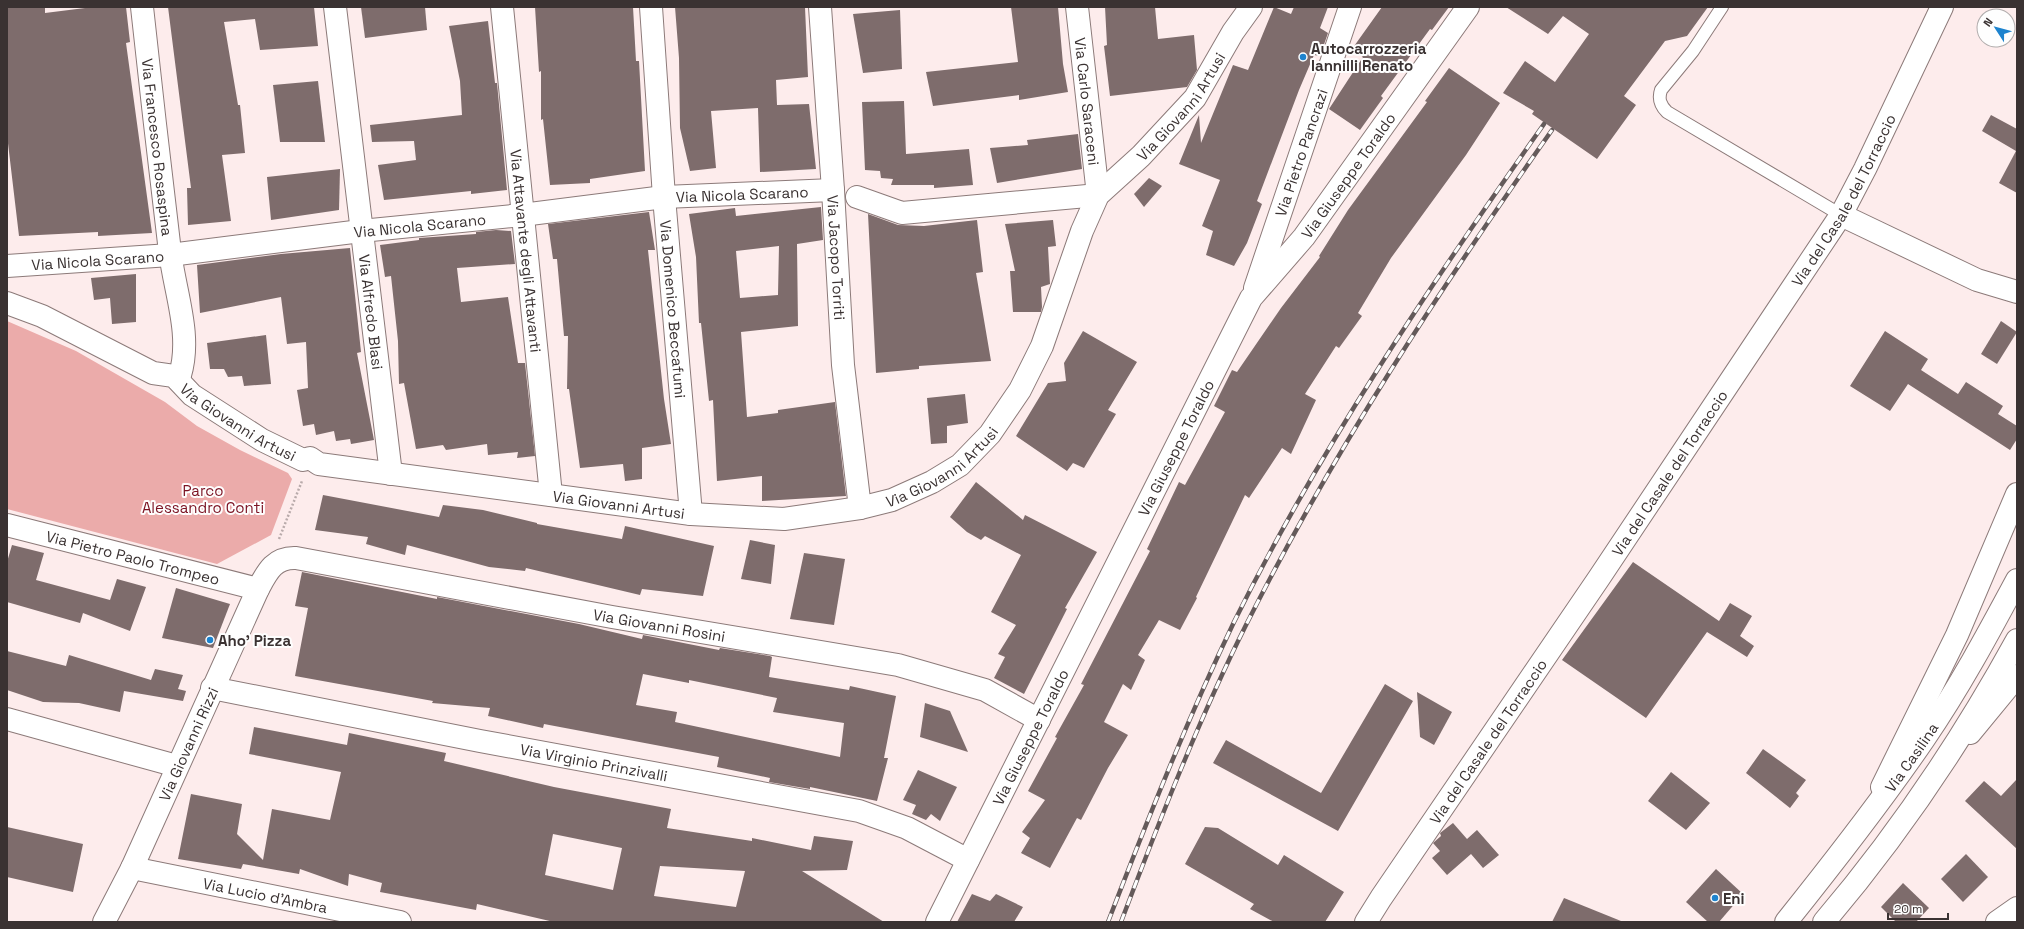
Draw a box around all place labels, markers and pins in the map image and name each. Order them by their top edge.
place label: Autocarrozzeria Iannilli Renato [1311,39,1427,75]
marker: Autocarrozzeria Iannilli Renato [1298,52,1308,62]
place label: Aho' Pizza [218,631,291,650]
marker: Aho' Pizza [205,635,215,645]
place label: Eni [1723,889,1745,908]
marker: Eni [1710,893,1720,903]

